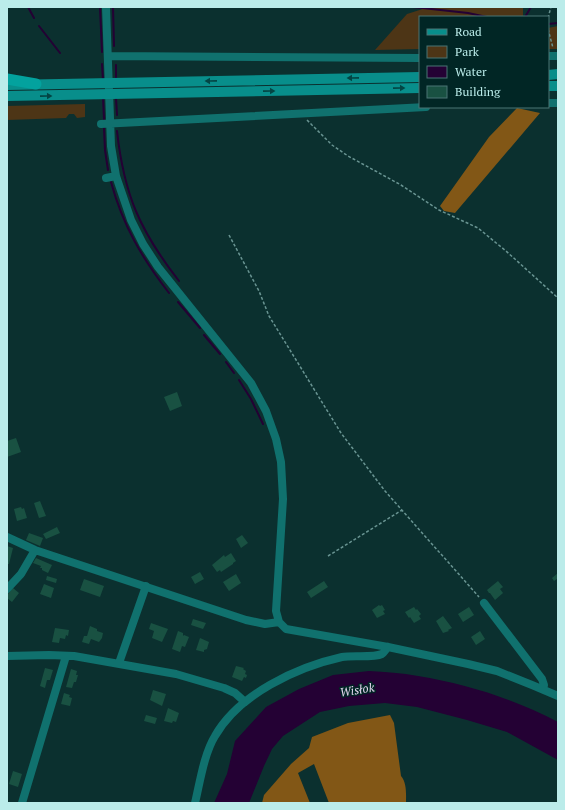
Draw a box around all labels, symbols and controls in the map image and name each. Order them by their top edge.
legend [419,16,549,108]
text: Road [455,24,482,39]
text: Park [455,44,480,59]
text: Water [455,64,487,79]
one-way arrow [346,75,359,81]
one-way arrow [204,78,217,84]
text: Building [455,84,501,99]
one-way arrow [393,85,405,92]
one-way arrow [263,88,276,94]
one-way arrow [40,92,52,99]
water label: Wisłok [339,679,376,700]

